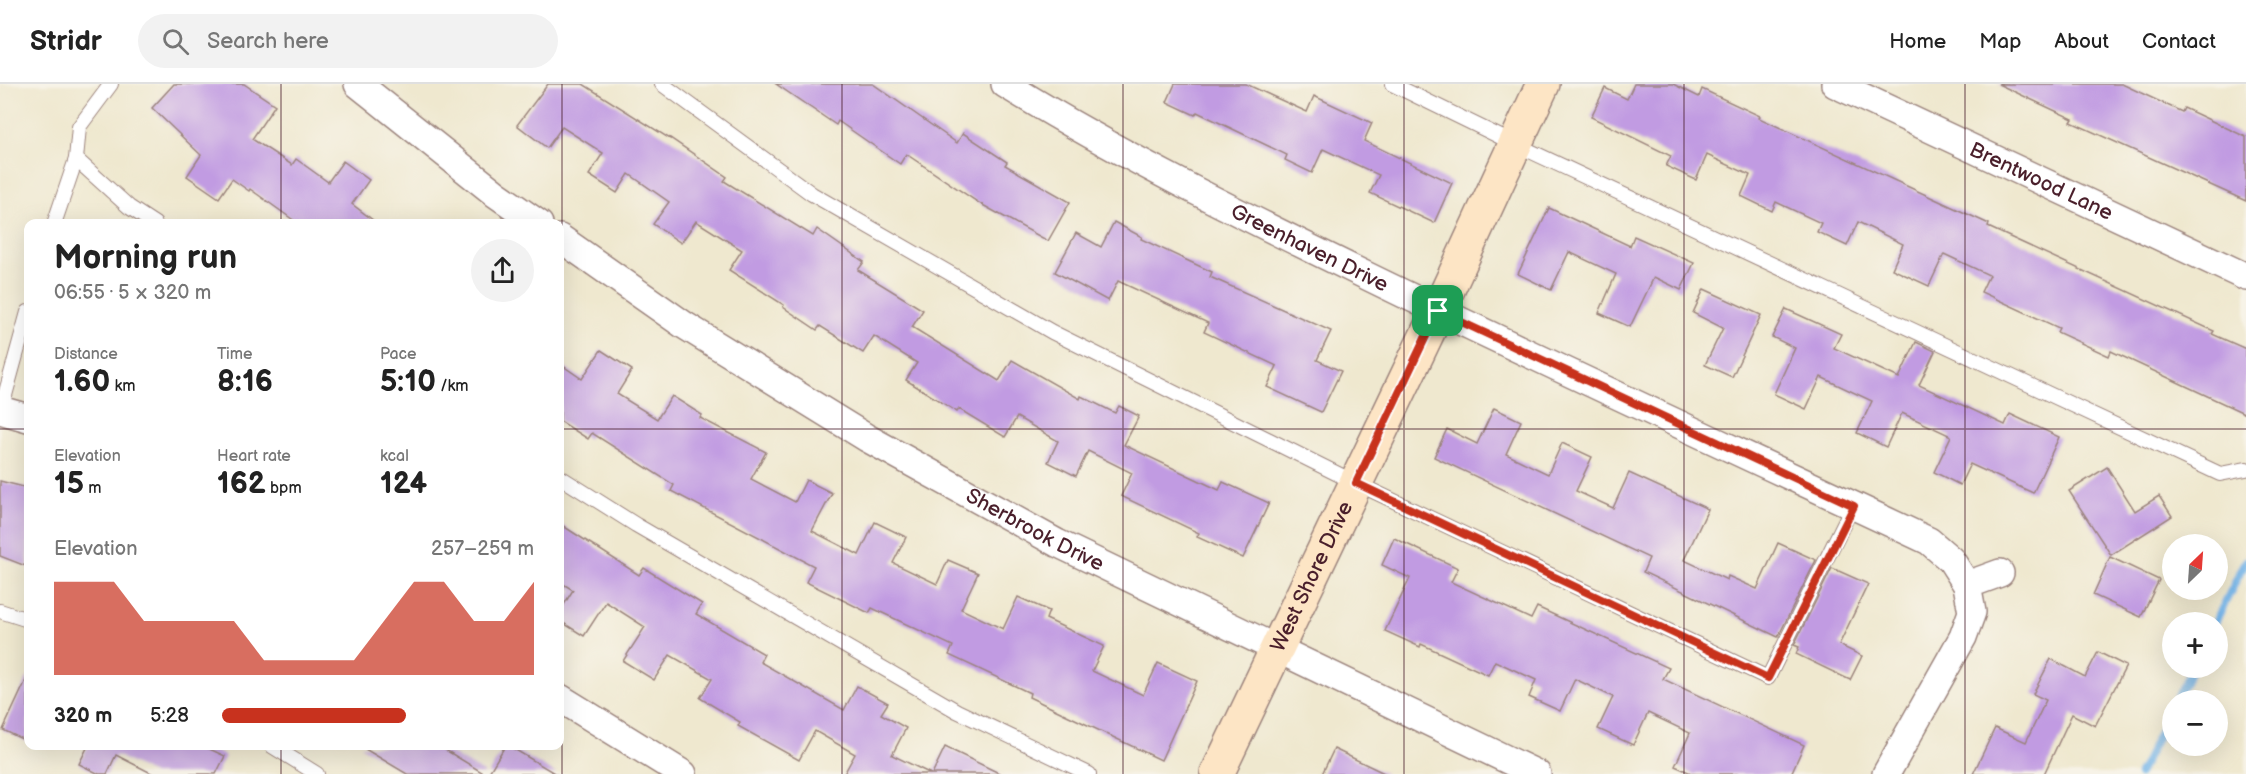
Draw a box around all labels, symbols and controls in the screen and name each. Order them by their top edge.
search box [138,14,558,68]
text: Stridr [30,25,102,58]
icon: search [159,25,192,58]
text: Search here [207,28,329,55]
text: Home [1889,29,1946,54]
text: Map [1979,29,2021,54]
text: About [2054,29,2109,54]
text: Contact [2142,29,2216,54]
street label: Brentwood Lane [1966,137,2117,225]
street label: Greenhaven Drive [1227,198,1392,297]
text: Morning run [54,238,237,278]
button: share [471,239,534,302]
text: 06:55 · 5 × 320 m [54,281,211,305]
pin [1412,285,1463,336]
icon: arrive [1421,294,1454,327]
text: Distance [54,345,118,364]
text: Time [217,345,252,364]
text: Pace [380,345,416,364]
text: 1.60 [54,364,110,400]
text: 8:16 [217,364,273,400]
text: 5:10 [380,364,436,400]
text: km [110,377,136,396]
text: /km [436,377,468,396]
text: Elevation [54,447,121,466]
text: Heart rate [217,447,291,466]
text: kcal [380,447,409,466]
text: 15 [54,466,84,502]
text: 162 [217,466,266,502]
text: 124 [380,466,427,502]
text: m [84,479,102,498]
text: bpm [266,479,302,498]
street label: Sherbrook Drive [962,483,1108,576]
street label: West Shore Drive [1265,497,1358,656]
north arrow [2162,534,2228,600]
map controls [2162,534,2228,756]
text: Elevation [54,537,137,561]
text: 257–259 m [431,537,534,561]
button: + [2162,612,2228,678]
button: − [2162,690,2228,756]
text: 320 m [54,704,112,728]
text: 5:28 [150,704,189,728]

